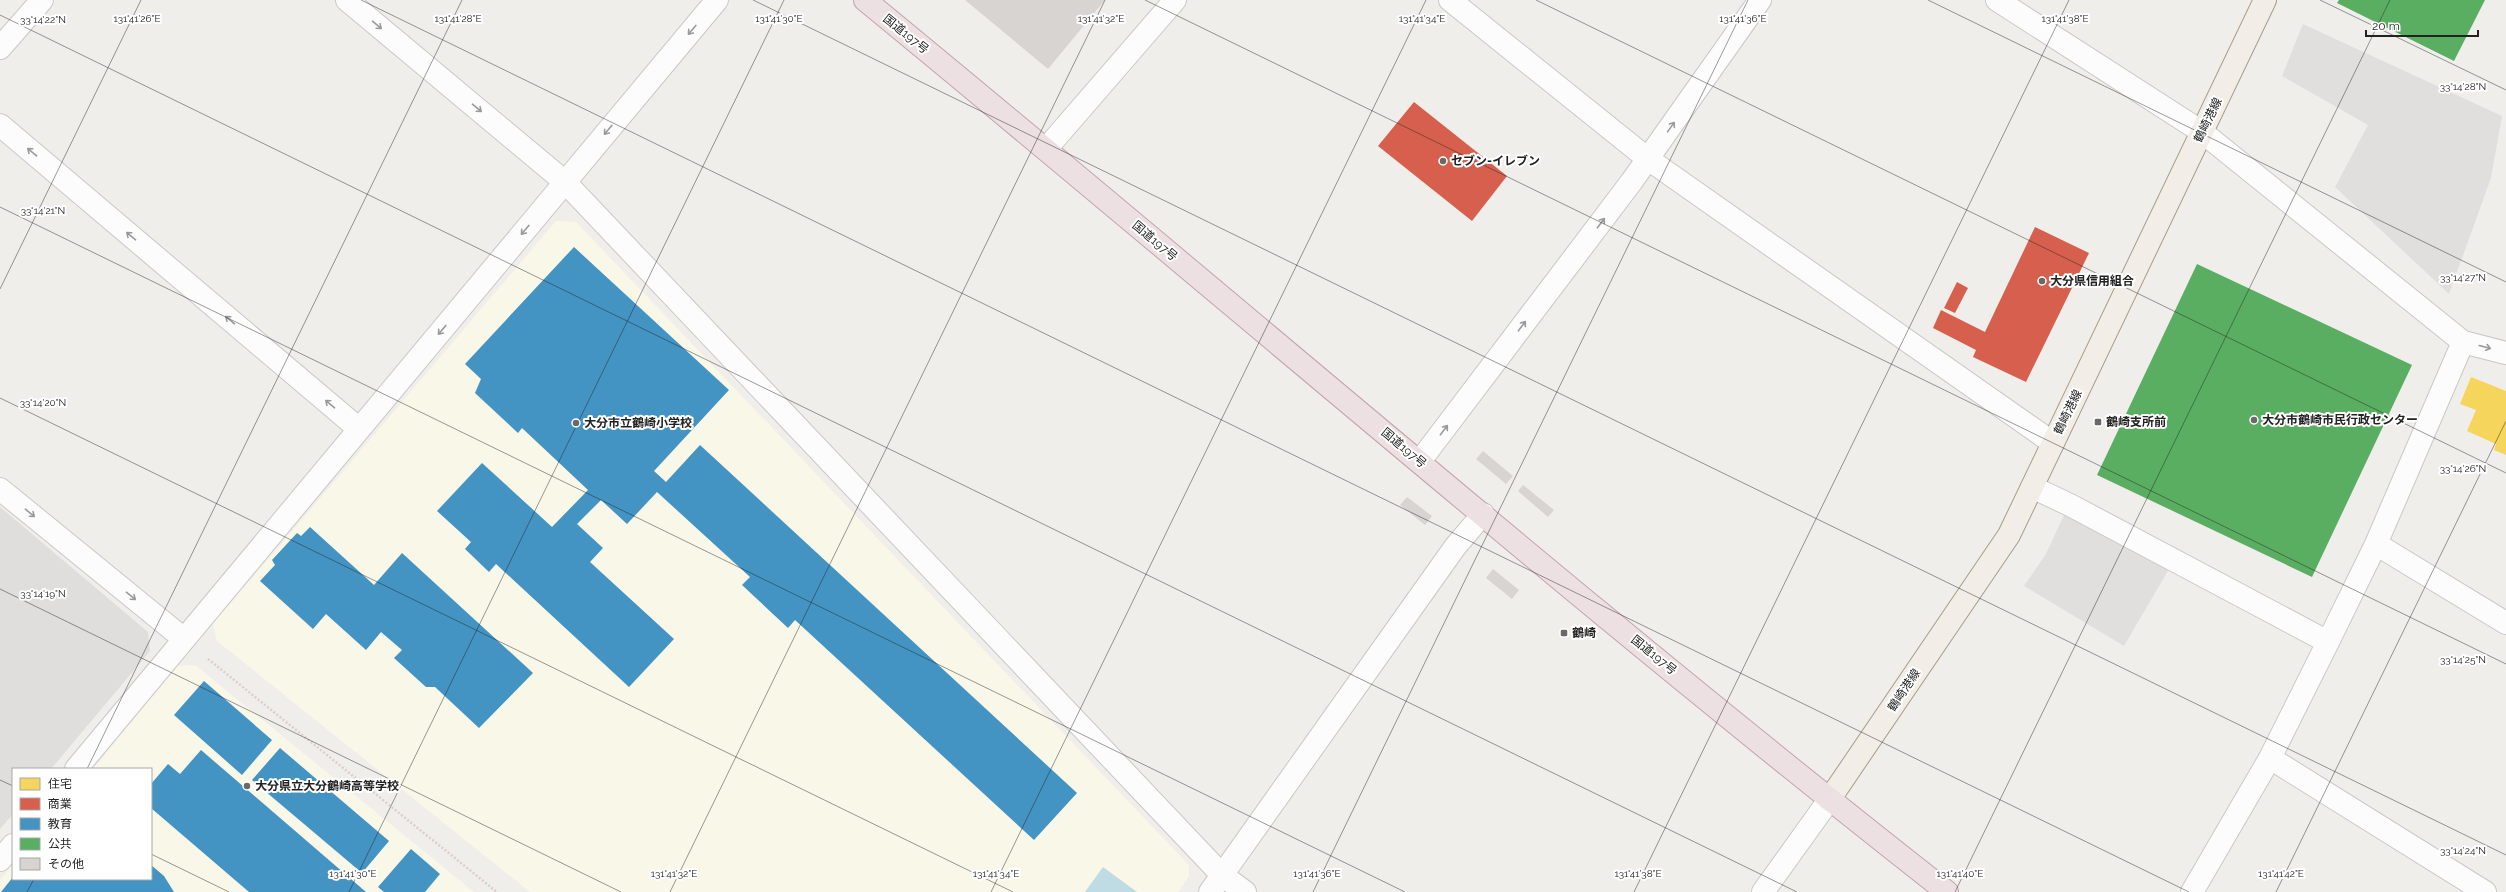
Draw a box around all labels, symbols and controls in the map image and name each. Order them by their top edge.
street label: 国道197号 [880,11,932,57]
scale bar [2366,12,2478,38]
text: 131°41'26"E [113,13,161,24]
text: 131°41'28"E [434,13,482,24]
text: 131°41'30"E [755,13,803,24]
text: 131°41'32"E [1078,13,1124,24]
text: 131°41'34"E [1399,13,1445,24]
text: 131°41'36"E [1719,13,1767,24]
text: 131°41'38"E [2041,13,2089,24]
text: 33°14'22"N [20,14,66,25]
text: 20 m [2372,19,2400,33]
one-way arrow [372,21,383,29]
one-way arrow [687,25,696,35]
text: 33°14'28"N [2440,81,2486,92]
street label: 鶴崎港線 [2191,95,2225,145]
one-way arrow [472,104,482,113]
one-way arrow [1667,122,1675,133]
one-way arrow [604,124,613,135]
one-way arrow [26,148,37,157]
place label: セブン-イレブン [1451,154,1540,168]
marker: セブン-イレブン [1438,156,1448,166]
text: 33°14'21"N [21,205,65,216]
street label: 国道197号 [1130,218,1180,264]
one-way arrow [1597,218,1605,229]
one-way arrow [521,224,530,235]
one-way arrow [126,232,136,241]
text: 33°14'27"N [2440,272,2486,283]
place label: 大分県信用組合 [2050,274,2134,288]
marker: 大分県信用組合 [2037,276,2047,286]
one-way arrow [226,316,236,325]
one-way arrow [1518,321,1526,332]
one-way arrow [438,324,447,335]
one-way arrow [2478,344,2491,351]
street label: 鶴崎港線 [2051,387,2085,437]
text: 33°14'20"N [20,397,66,408]
one-way arrow [324,399,335,408]
place label: 大分市鶴崎市民行政センター [2262,413,2418,427]
place label: 鶴崎支所前 [2106,415,2166,429]
marker: 大分市鶴崎市民行政センター [2249,415,2259,425]
place label: 大分市立鶴崎小学校 [584,416,692,430]
marker: 鶴崎支所前 [2093,417,2103,427]
marker: 大分市立鶴崎小学校 [571,418,581,428]
street label: 国道197号 [1379,425,1429,471]
one-way arrow [1439,425,1448,436]
text: 33°14'26"N [2440,463,2486,474]
one-way arrow [25,509,36,518]
text: 33°14'19"N [20,588,66,599]
one-way arrow [125,591,136,600]
place label: 鶴崎 [1572,626,1596,640]
marker: 鶴崎 [1559,628,1569,638]
street label: 国道197号 [1628,632,1680,678]
text: 33°14'25"N [2440,654,2486,665]
street label: 鶴崎港線 [1885,666,1923,714]
legend [12,768,152,880]
text: 住宅 [48,777,72,791]
place label: 大分県立大分鶴崎高等学校 [255,779,399,793]
marker: 大分県立大分鶴崎高等学校 [242,781,252,791]
text: 商業 [48,797,72,811]
text: 教育 [48,817,72,831]
text: 公共 [48,837,72,851]
text: 33°14'24"N [2440,845,2486,856]
text: その他 [48,857,84,871]
text: 131°41'30"E [329,868,377,879]
text: 131°41'32"E [651,868,697,879]
text: 131°41'34"E [973,868,1019,879]
text: 131°41'36"E [1293,868,1341,879]
text: 131°41'38"E [1614,868,1662,879]
text: 131°41'40"E [1937,868,1983,879]
text: 131°41'42"E [2258,868,2304,879]

